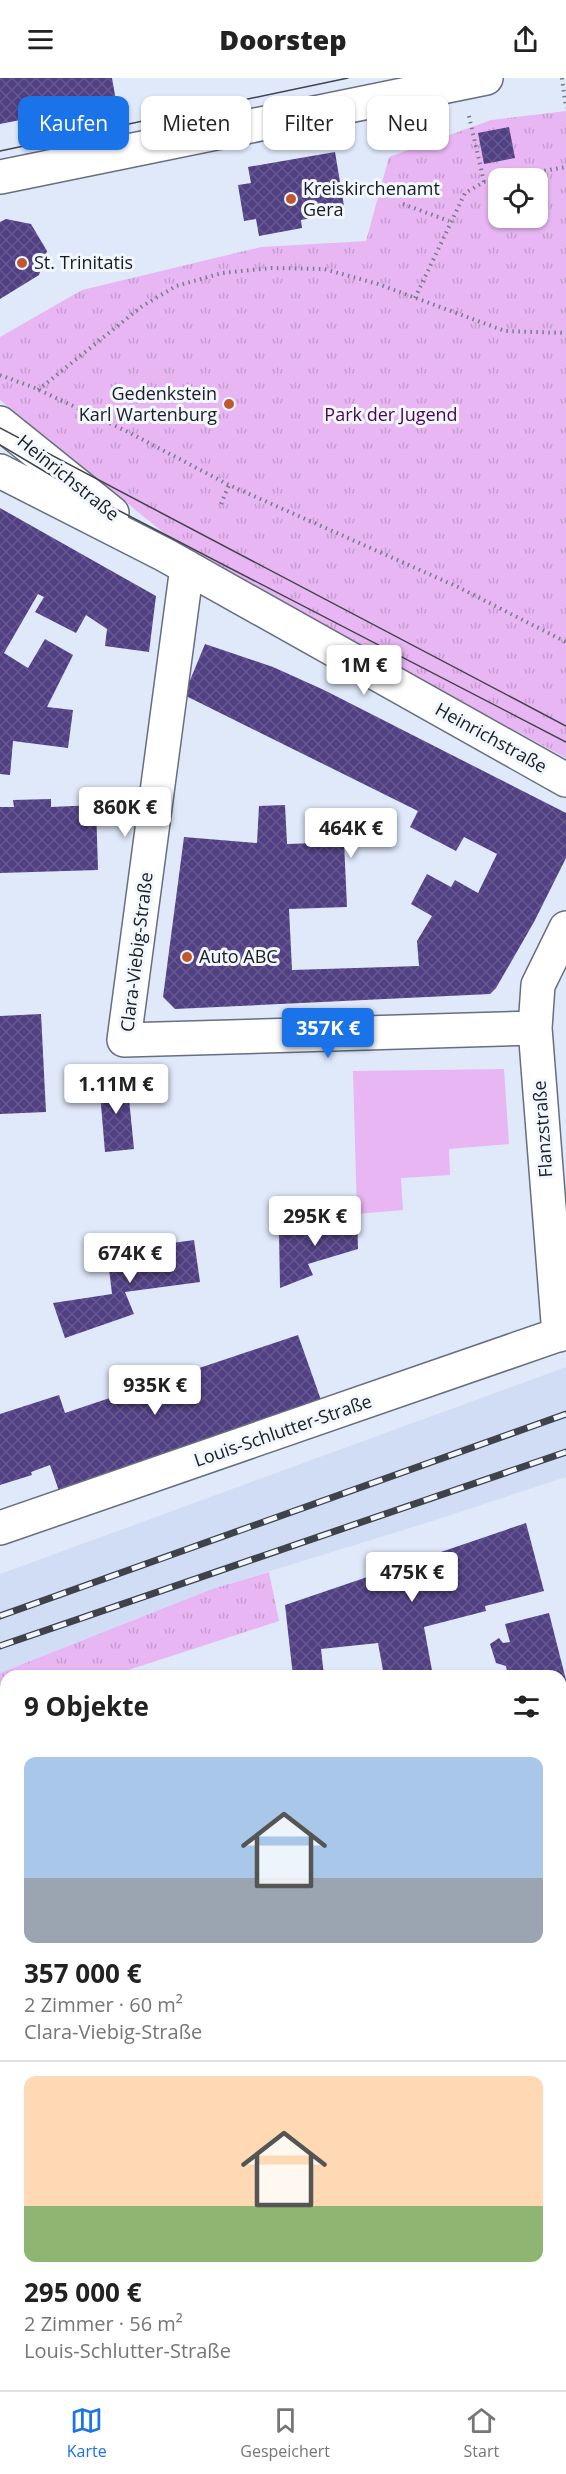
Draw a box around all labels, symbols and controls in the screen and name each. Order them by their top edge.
text: Doorstep [219,21,347,58]
icon: menu [24,23,57,56]
icon: share [509,23,542,56]
chip: Kaufen [18,96,129,150]
chip: Mieten [141,96,251,150]
chip: Filter [263,96,355,150]
chip: Neu [367,96,449,150]
map controls [488,168,548,228]
button: locate [488,168,548,228]
place label: Kreiskirchenamt Gera [303,176,440,221]
marker: Kreiskirchenamt Gera [284,192,298,206]
place label: St. Trinitatis [34,250,133,274]
marker: St. Trinitatis [15,256,29,270]
place label: Gedenkstein Karl Wartenburg [79,381,217,426]
marker: Gedenkstein Karl Wartenburg [222,397,236,411]
park label: Park der Jugend [324,402,458,426]
street label: Heinrichstraße [13,429,124,526]
pin: 1M € [328,645,400,696]
text: 1M € [341,651,387,678]
street label: Heinrichstraße [431,697,552,778]
pin: 860K € [76,787,174,838]
text: 860K € [93,793,157,820]
pin: 464K € [302,808,400,859]
text: 464K € [319,814,383,841]
street label: Clara-Viebig-Straße [114,871,158,1033]
place label: Auto ABC [199,944,278,968]
marker: Auto ABC [180,950,194,964]
pin: 357K € [279,1008,377,1059]
text: 357K € [296,1014,360,1041]
pin: 1.11M € [61,1064,171,1115]
text: 1.11M € [78,1070,154,1097]
street label: Flanzstraße [527,1080,557,1178]
pin: 295K € [266,1196,364,1247]
text: 295K € [283,1202,347,1229]
pin: 674K € [81,1233,179,1284]
text: 674K € [98,1239,162,1266]
pin: 935K € [106,1365,204,1416]
text: 935K € [123,1371,187,1398]
street label: Louis-Schlutter-Straße [191,1388,375,1472]
pin: 475K € [363,1552,461,1603]
text: 475K € [380,1558,444,1585]
text: 9 Objekte [24,1688,149,1724]
icon: filters [510,1690,543,1723]
icon: home [230,1796,338,1904]
text: 357 000 € [24,1955,142,1991]
text: 2 Zimmer · 60 m² [24,1991,183,2018]
text: Clara-Viebig-Straße [24,2018,202,2045]
icon: home [230,2115,338,2223]
text: 295 000 € [24,2274,142,2310]
text: 2 Zimmer · 56 m² [24,2310,183,2337]
text: Louis-Schlutter-Straße [24,2337,231,2364]
tab: Karte [67,2404,107,2462]
tab: Gespeichert [240,2404,330,2462]
tab: Start [464,2404,499,2462]

